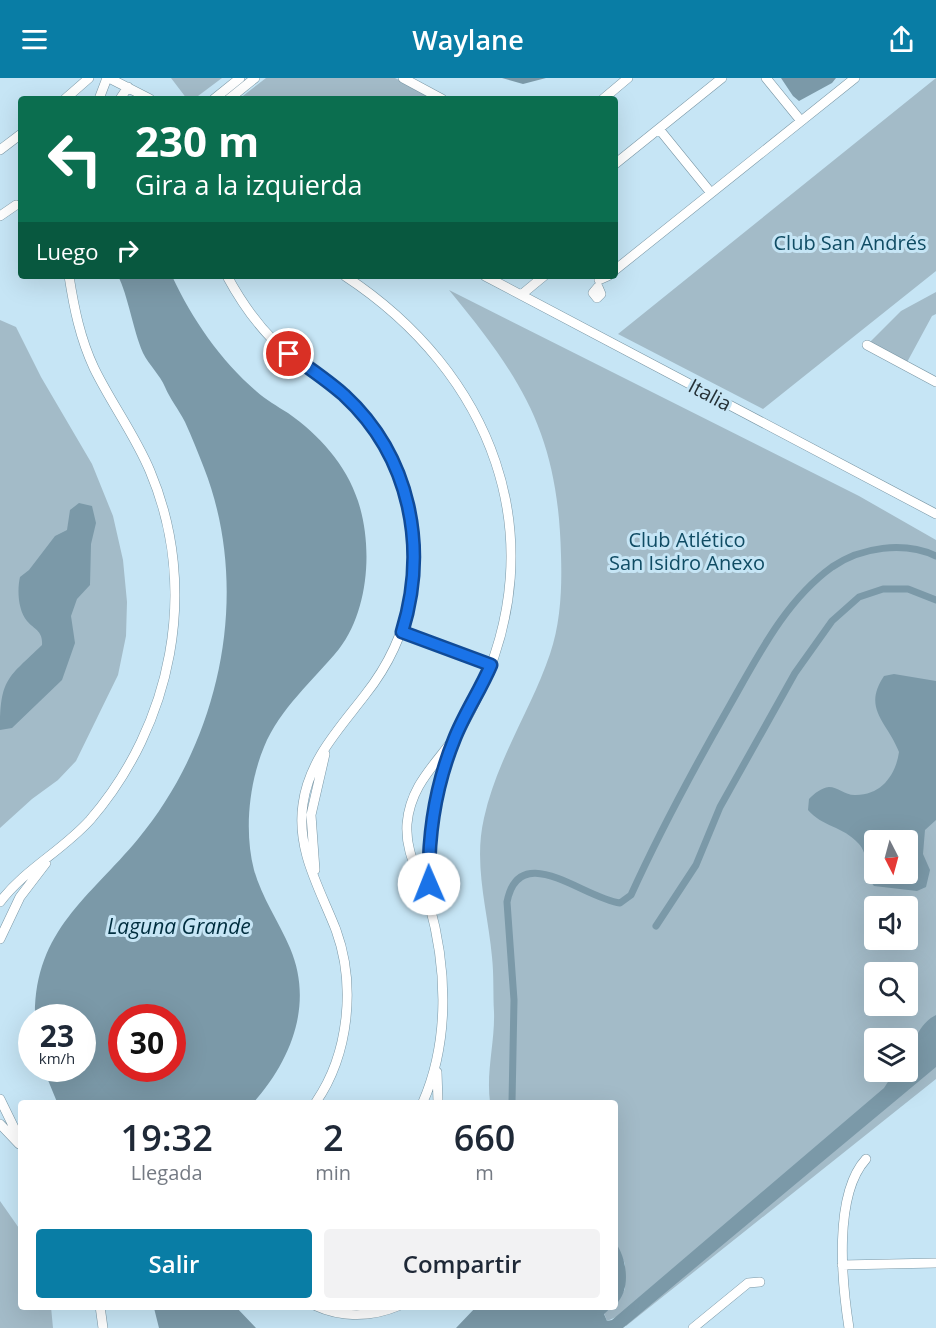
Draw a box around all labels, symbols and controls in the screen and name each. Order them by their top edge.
text: Waylane [412,21,524,58]
icon: menu [18,23,51,56]
icon: share [885,23,918,56]
text: 230 m [135,112,259,169]
icon: left [36,120,114,198]
text: Gira a la izquierda [135,166,362,203]
park label: Club San Andrés [774,229,926,256]
icon: right [111,234,144,267]
text: Luego [36,236,99,266]
pin [263,328,314,379]
icon: arrive [272,337,305,370]
street label: Italia [684,372,736,417]
park label: Club Atlético San Isidro Anexo [609,526,765,576]
north arrow [864,830,918,884]
map controls [864,830,918,1082]
position arrow [397,852,461,916]
button: sound [864,896,918,950]
water label: Laguna Grande [107,912,251,940]
button: search [864,962,918,1016]
speed limit sign: 30 [108,1004,186,1082]
text: 23 [40,1015,74,1056]
button: layers [864,1028,918,1082]
text: km/h [39,1048,75,1068]
text: 19:32 [121,1113,213,1162]
text: 2 [323,1113,344,1162]
text: 660 [454,1113,515,1162]
text: Llegada [131,1159,203,1186]
text: min [315,1159,351,1186]
text: m [475,1159,494,1186]
button: Salir [36,1229,312,1298]
button: Compartir [324,1229,600,1298]

